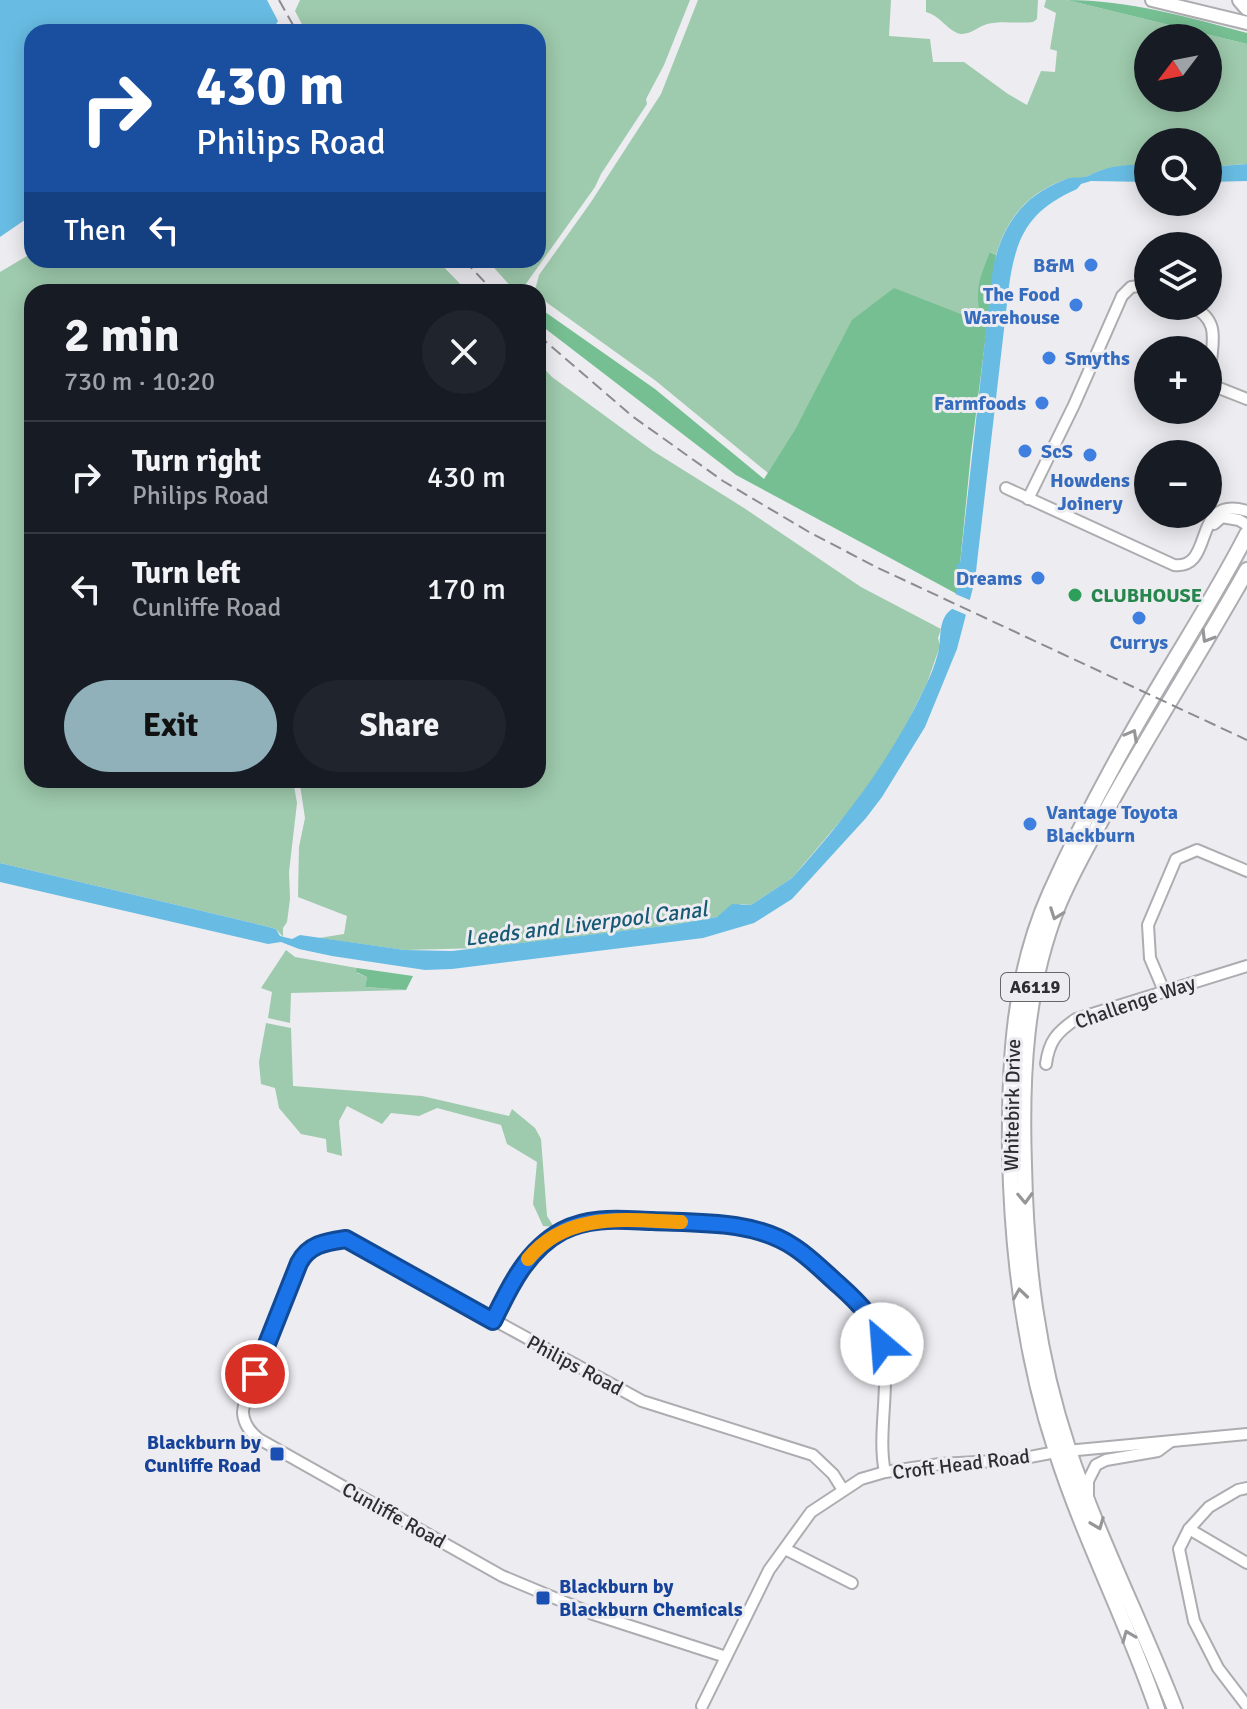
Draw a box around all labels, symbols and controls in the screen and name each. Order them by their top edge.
north arrow [1134,24,1222,112]
map controls [1134,24,1222,528]
text: 430 m [196,51,344,120]
icon: right [64,56,168,160]
text: Philips Road [196,120,386,165]
button: search [1134,128,1222,216]
icon: left [142,208,186,252]
text: Then [64,212,126,249]
button: layers [1134,232,1222,320]
place label: B&M [1033,253,1075,278]
marker: B&M [1082,256,1100,274]
place label: The Food Warehouse [964,282,1060,330]
marker: The Food Warehouse [1067,296,1085,314]
text: 2 min [64,306,180,365]
button: close [422,310,506,394]
button: + [1134,336,1222,424]
place label: Smyths [1065,346,1130,371]
marker: Smyths [1040,349,1058,367]
text: 730 m · 10:20 [64,366,215,398]
place label: Farmfoods [934,391,1026,416]
marker: Farmfoods [1033,394,1051,412]
place label: ScS [1041,439,1073,464]
button: − [1134,440,1222,528]
marker: ScS [1016,442,1034,460]
text: Turn right [132,443,261,480]
marker: Howdens Joinery [1081,446,1099,464]
icon: right [64,455,108,499]
text: 430 m [427,459,506,496]
place label: Howdens Joinery [1050,468,1130,516]
text: Philips Road [132,480,269,512]
text: Turn left [132,555,241,592]
place label: Dreams [956,566,1022,591]
icon: left [64,567,108,611]
marker: Dreams [1029,569,1047,587]
text: 170 m [427,571,506,608]
place label: CLUBHOUSE [1091,583,1202,608]
marker: CLUBHOUSE [1066,586,1084,604]
text: Cunliffe Road [132,592,281,624]
marker: Currys [1130,609,1148,627]
one-way arrow [1201,628,1217,643]
place label: Currys [1110,630,1168,655]
button: Exit [64,680,277,772]
button: Share [293,680,506,772]
one-way arrow [1122,729,1137,744]
place label: Vantage Toyota Blackburn [1046,800,1178,848]
marker: Vantage Toyota Blackburn [1021,815,1039,833]
water label: Leeds and Liverpool Canal [463,895,710,952]
one-way arrow [1049,906,1066,920]
street label: Challenge Way [1072,970,1199,1035]
road number: A6119 [1001,973,1069,1001]
street label: Whitebirk Drive [999,1039,1026,1171]
one-way arrow [1016,1192,1033,1205]
one-way arrow [1011,1288,1028,1301]
position arrow [840,1302,924,1386]
street label: Philips Road [522,1330,627,1401]
pin [221,1340,289,1408]
icon: arrive [233,1352,277,1396]
place label: Blackburn by Cunliffe Road [144,1430,261,1478]
street label: Croft Head Road [891,1444,1031,1485]
marker: Blackburn by Cunliffe Road [268,1445,286,1463]
street label: Cunliffe Road [338,1477,450,1554]
one-way arrow [1088,1516,1105,1530]
place label: Blackburn by Blackburn Chemicals [559,1574,743,1622]
marker: Blackburn by Blackburn Chemicals [534,1589,552,1607]
one-way arrow [1122,1630,1138,1644]

